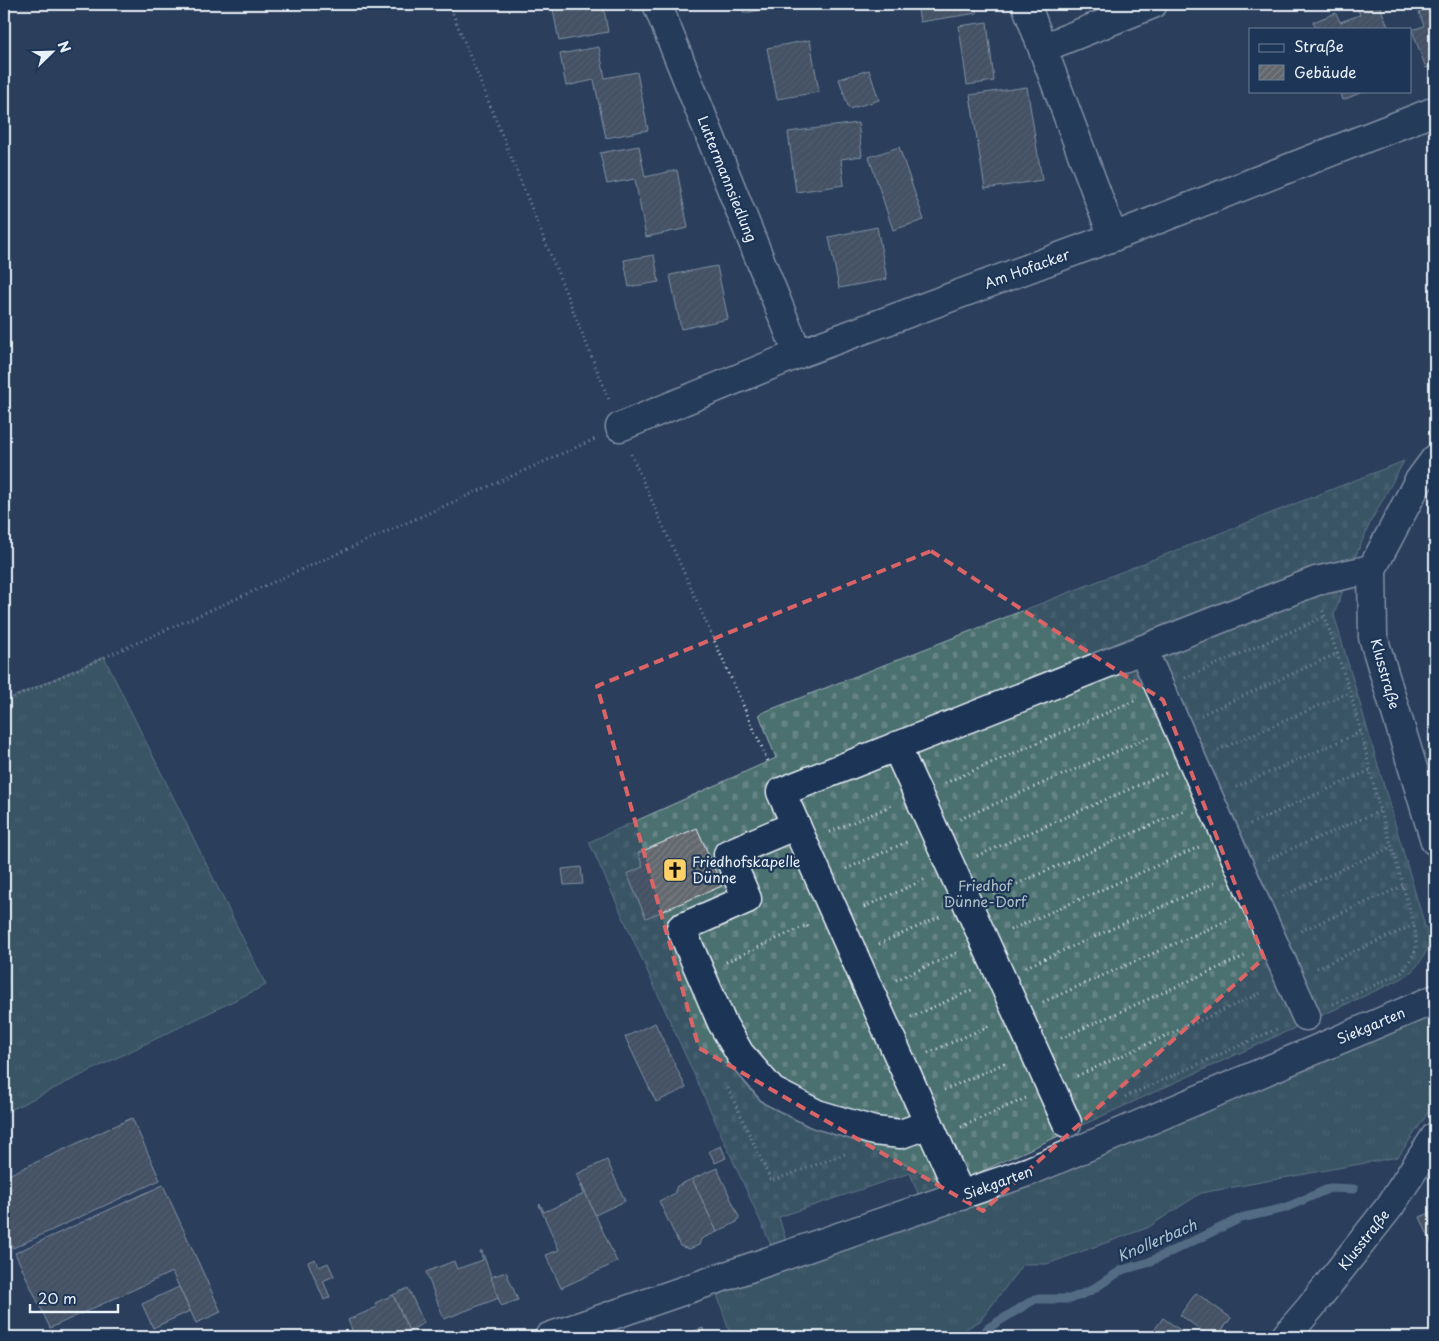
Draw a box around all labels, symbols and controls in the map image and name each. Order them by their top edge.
north arrow [28,28,78,78]
legend [1249,28,1412,92]
text: Straße [1294,34,1344,57]
text: N [53,38,76,56]
text: Gebäude [1294,60,1356,83]
street label: Luttermannsiedlung [693,113,762,245]
street label: Am Hofacker [981,243,1073,294]
street label: Klusstraße [1365,636,1406,712]
place label: Friedhofskapelle Dünne [692,851,801,888]
church icon: Friedhofskapelle Dünne [662,857,688,883]
park label: Friedhof Dünne-Dorf [944,875,1028,912]
street label: Siekgarten [1333,1002,1408,1049]
street label: Siekgarten [960,1160,1036,1205]
street label: Klusstraße [1333,1205,1394,1275]
water label: Knollerbach [1113,1212,1200,1267]
scale bar [30,1281,118,1313]
text: 20 m [38,1286,77,1309]

